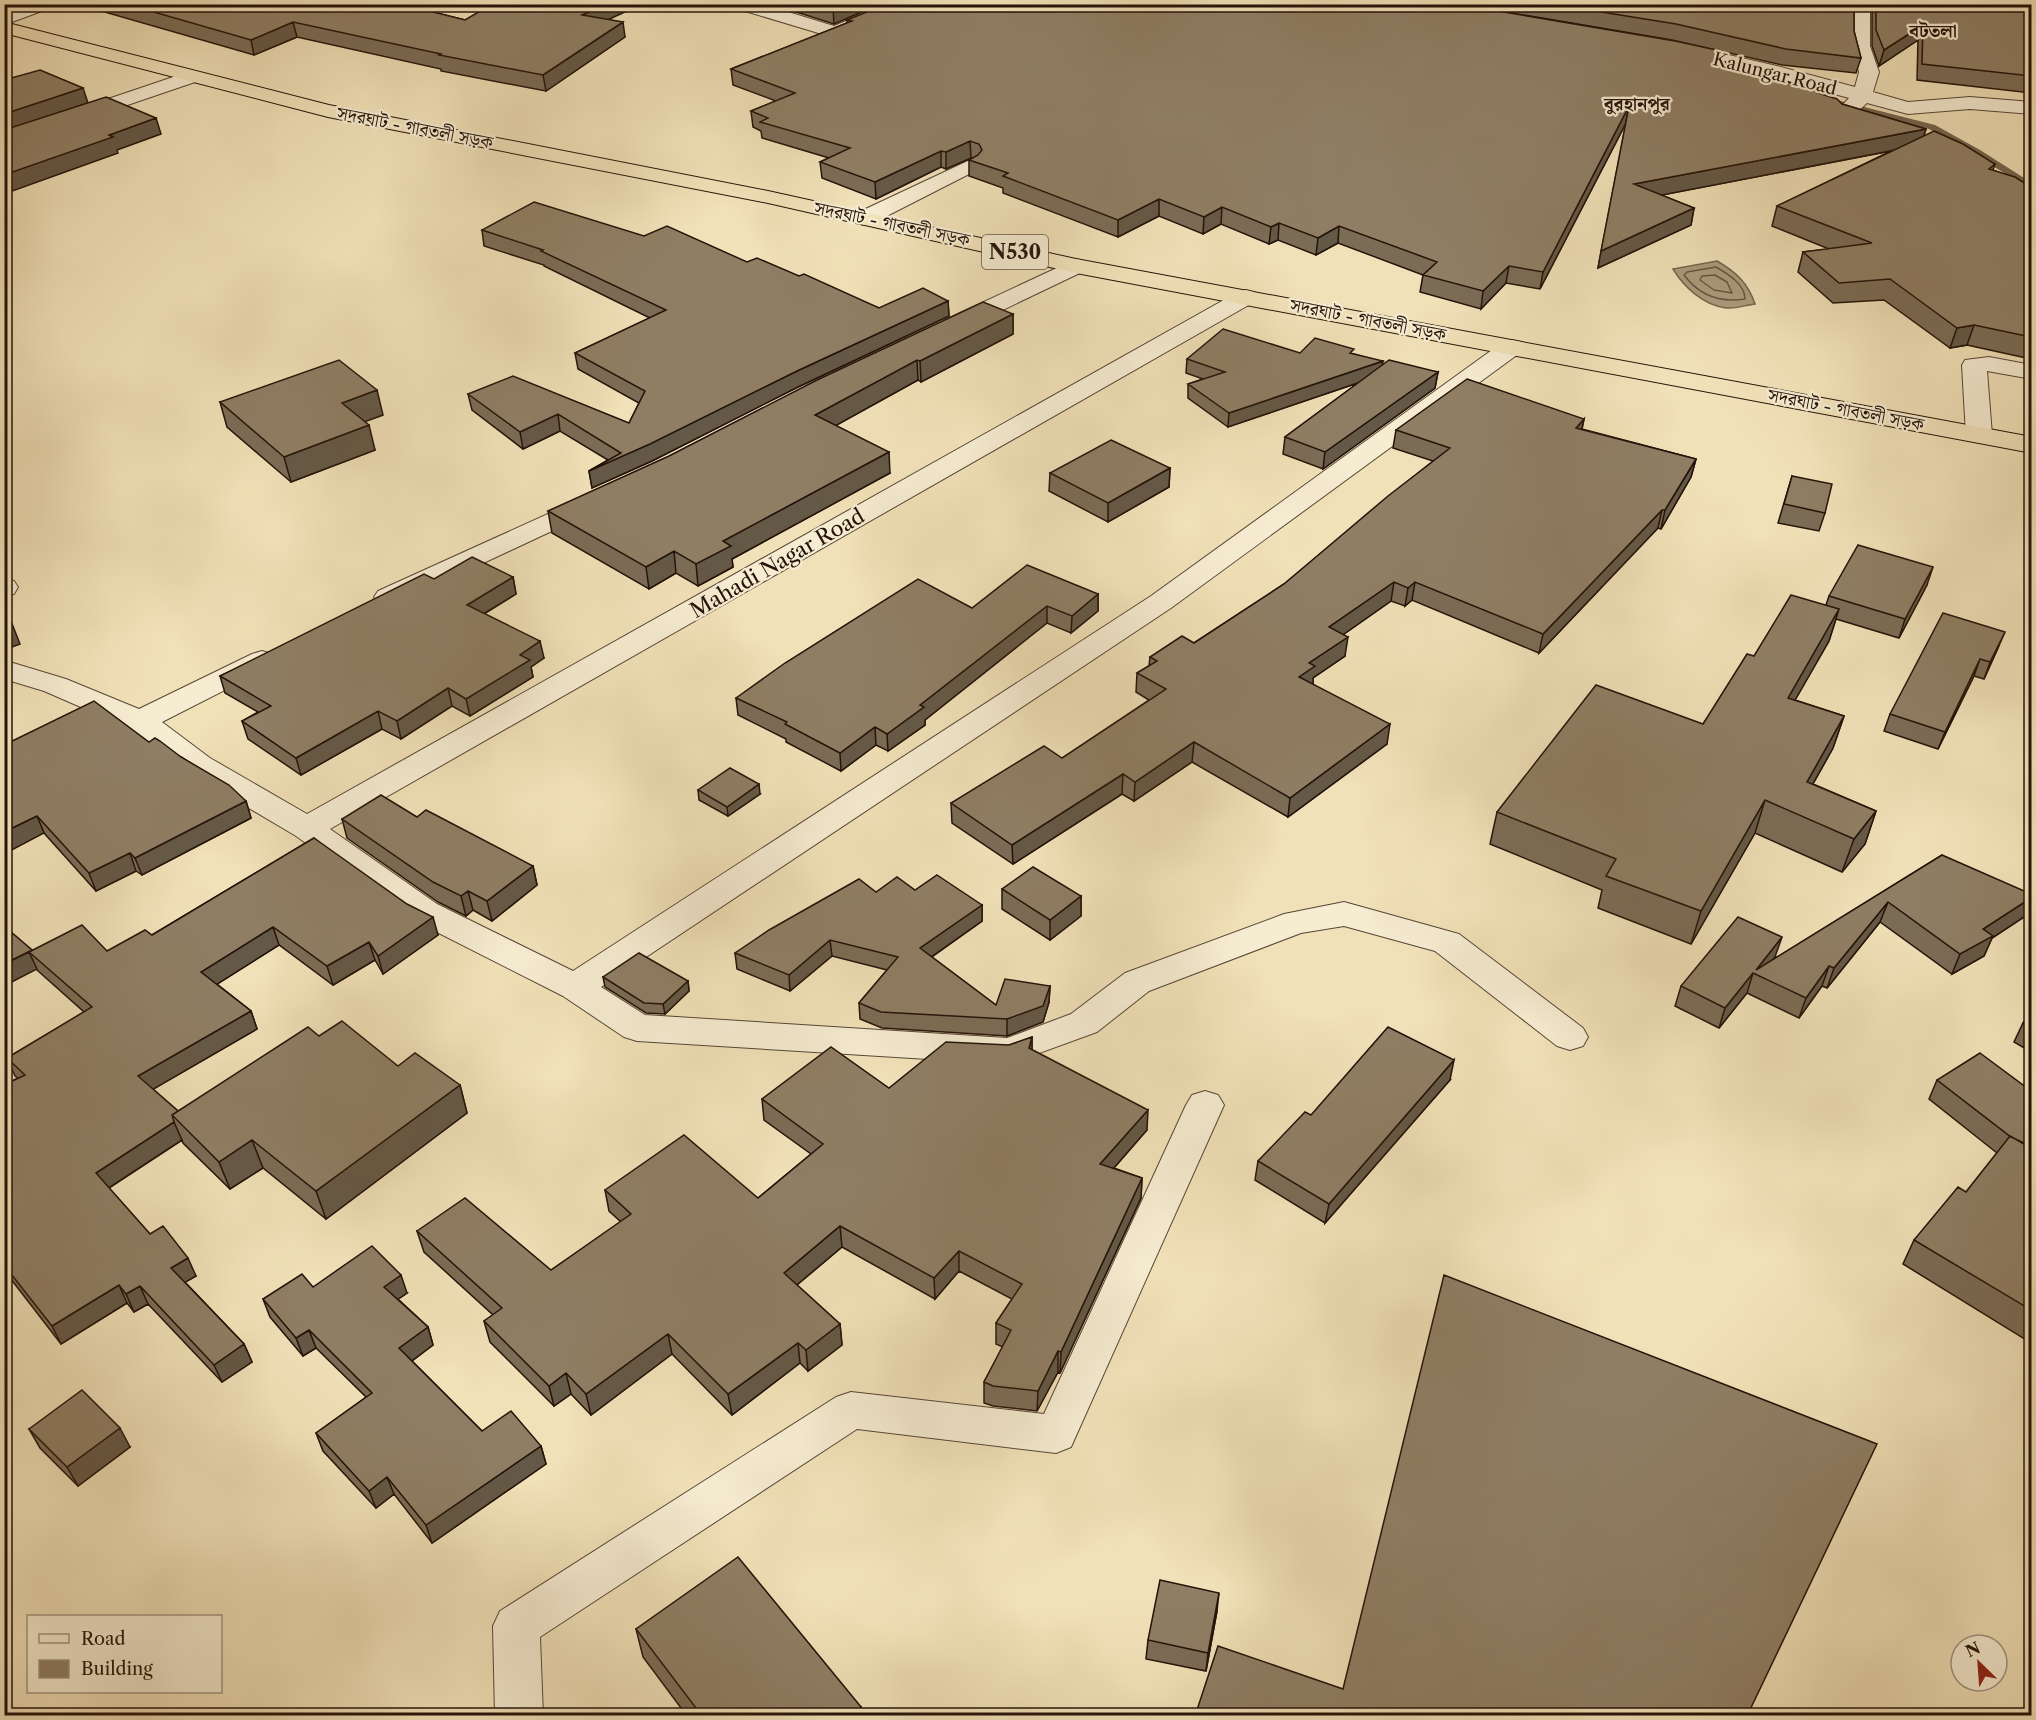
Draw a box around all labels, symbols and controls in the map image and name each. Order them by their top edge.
district label: বটতলা [1908,20,1957,42]
street label: Kalungar Road [1711,48,1839,100]
district label: বুরহানপুর [1603,93,1671,115]
street label: সদরঘাট - গাবতলী সড়ক [334,102,496,154]
street label: সদরঘাট - গাবতলী সড়ক [811,197,973,252]
road number: N530 [982,235,1048,269]
street label: সদরঘাট - গাবতলী সড়ক [1287,294,1449,346]
street label: সদরঘাট - গাবতলী সড়ক [1765,384,1927,436]
street label: Mahadi Nagar Road [685,503,869,623]
legend [27,1615,222,1693]
text: Road [81,1628,126,1650]
north arrow [1949,1633,2009,1693]
text: N [1962,1637,1983,1661]
text: Building [81,1658,153,1680]

